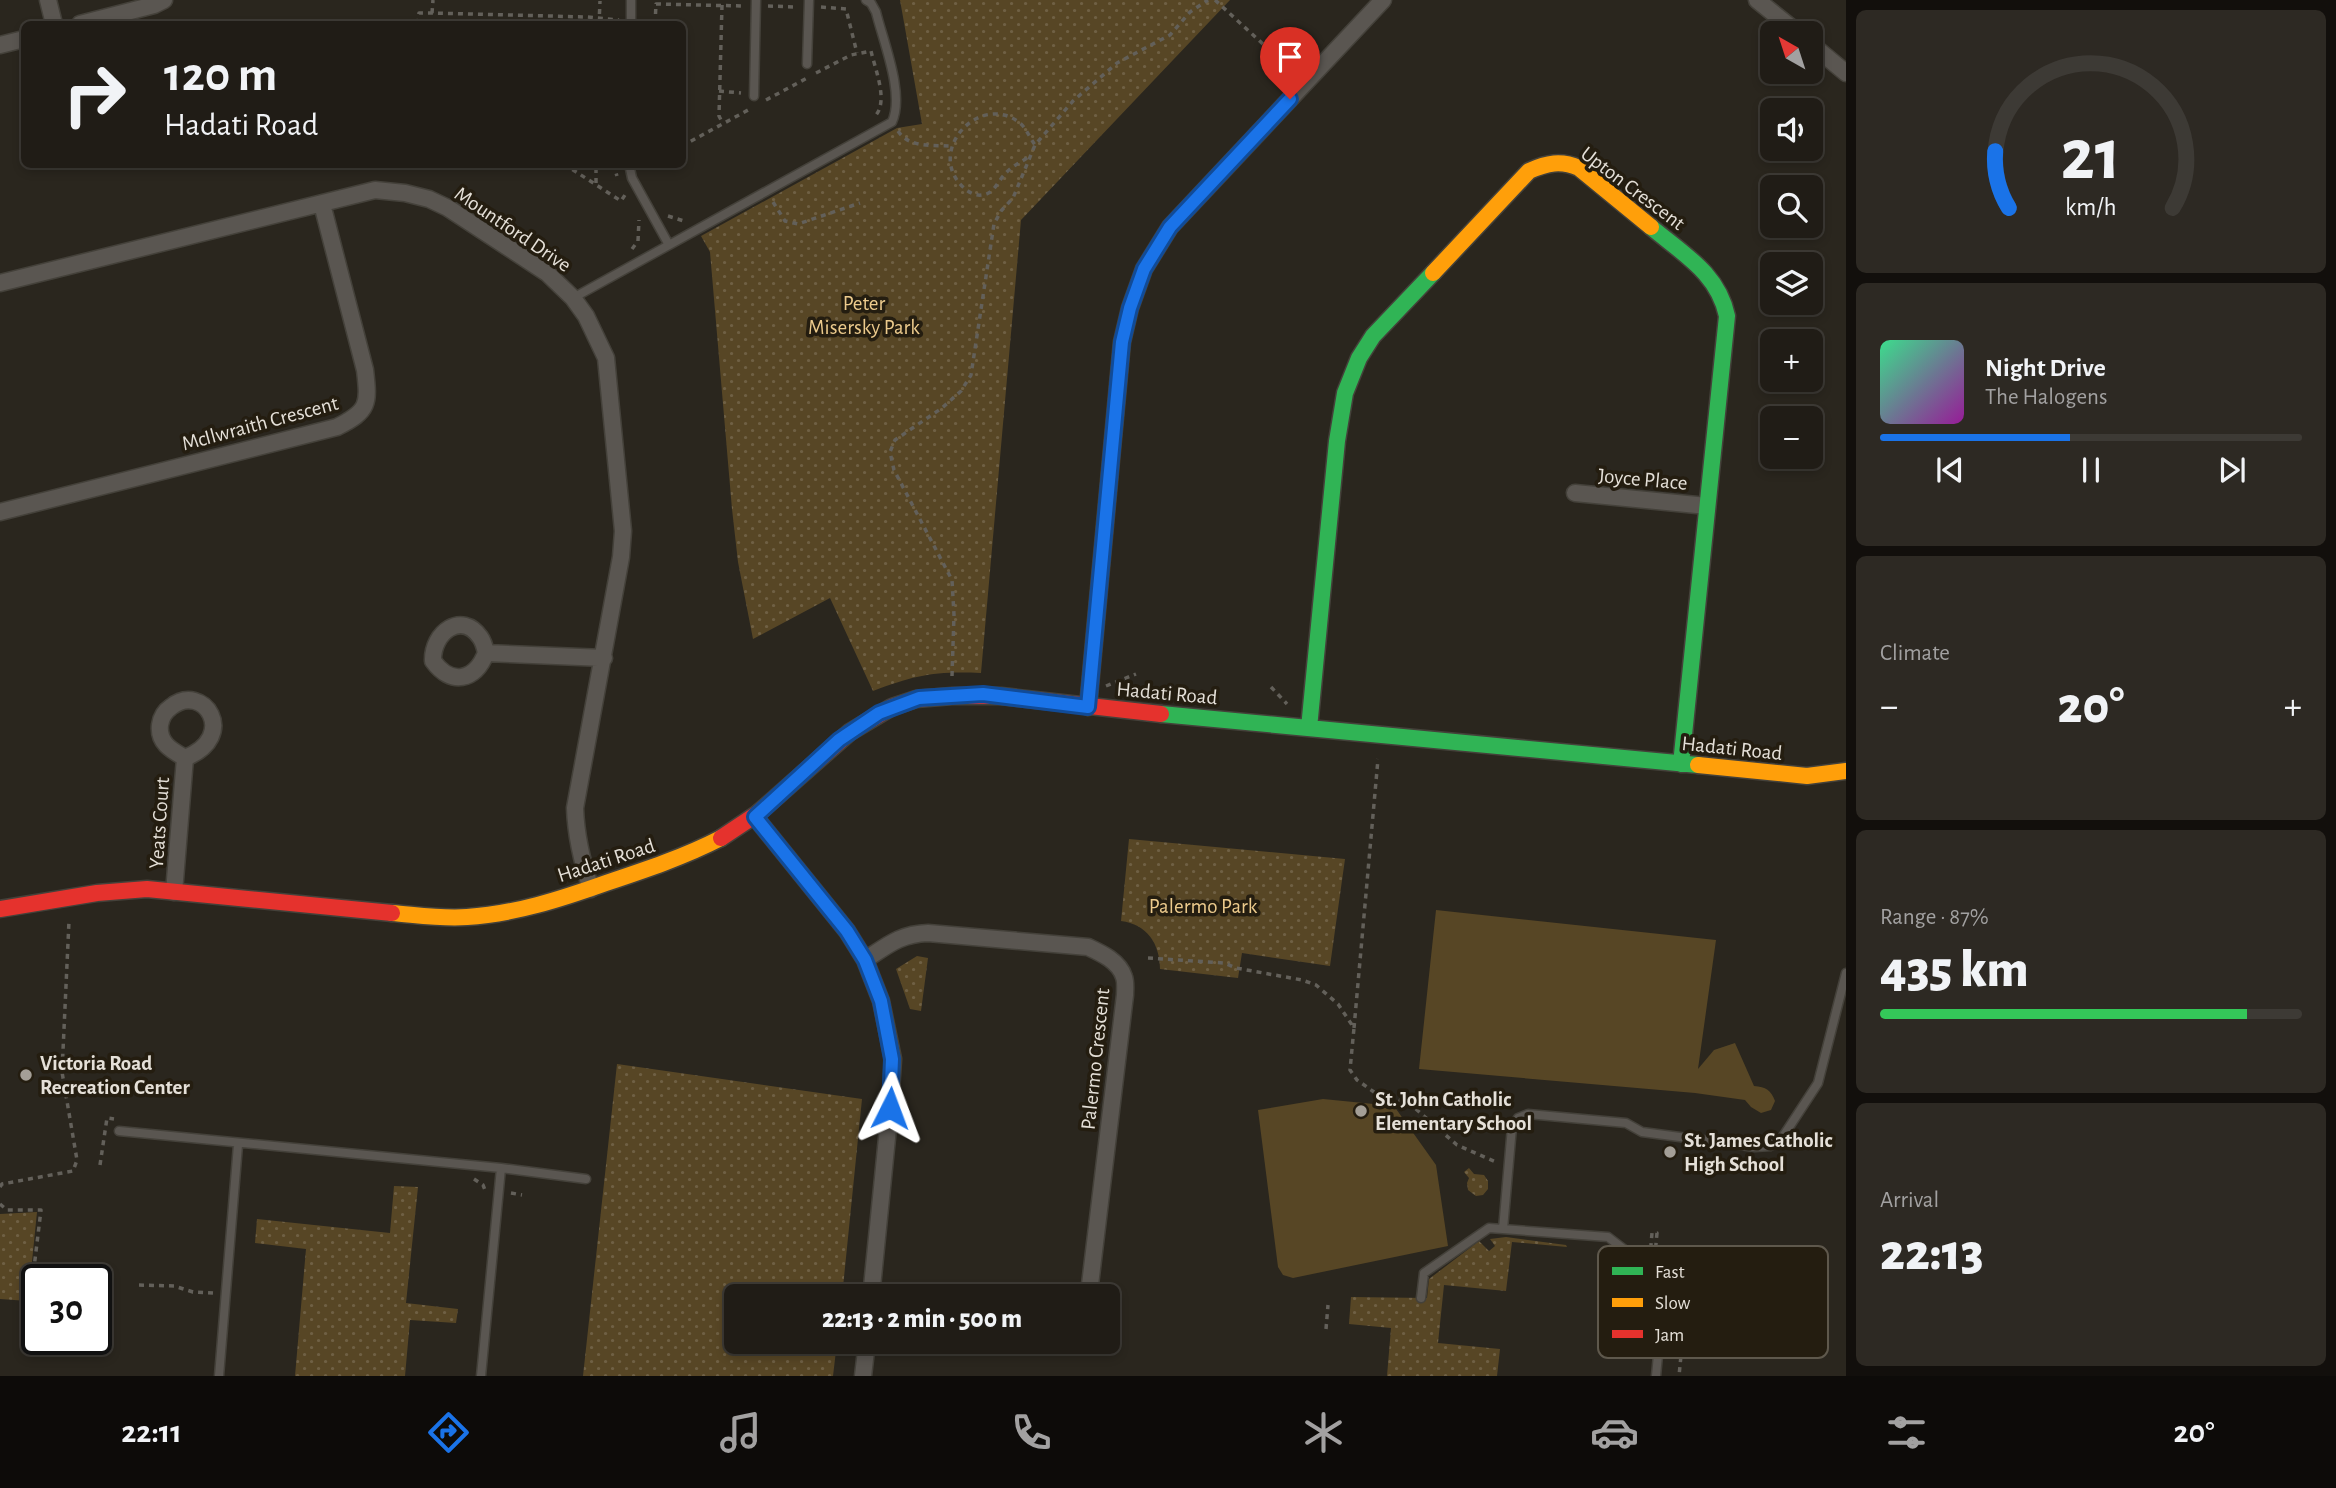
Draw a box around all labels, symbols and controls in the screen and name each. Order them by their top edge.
north arrow [1760,21,1824,84]
map controls [1760,21,1823,469]
pin [1260,27,1320,99]
icon: arrive [1271,38,1309,76]
icon: right [49,49,140,140]
text: 120 m [164,51,277,100]
button: sound [1760,98,1823,161]
text: Hadati Road [164,109,318,141]
text: 21 [2061,120,2121,193]
street label: Upton Crescent [1577,143,1689,234]
button: search [1760,175,1823,238]
street label: Mountford Drive [451,183,575,276]
text: km/h [2065,194,2117,219]
button: layers [1760,252,1823,315]
park label: Peter Misersky Park [808,293,920,338]
button: + [1760,329,1823,392]
text: Night Drive [1985,355,2106,381]
text: The Halogens [1985,386,2107,409]
street label: McIlwraith Crescent [180,392,341,454]
button: − [1760,406,1823,469]
icon: previous [1931,451,1969,489]
icon: pause [2072,451,2110,489]
icon: next [2213,451,2251,489]
street label: Joyce Place [1597,465,1688,494]
text: Climate [1880,642,1950,665]
street label: Hadati Road [1116,679,1218,708]
text: 20° [2057,680,2125,732]
text: − [1880,688,1898,726]
text: + [2284,688,2302,726]
street label: Hadati Road [1681,733,1783,764]
street label: Yeats Court [146,776,173,870]
street label: Hadati Road [555,835,658,886]
park label: Palermo Park [1149,896,1258,917]
text: Range · 87% [1880,906,1989,929]
text: 435 km [1880,944,2029,996]
street label: Palermo Crescent [1078,987,1113,1131]
place label: Victoria Road Recreation Center [40,1053,190,1098]
marker: Victoria Road Recreation Center [18,1067,34,1083]
position arrow [853,1071,927,1145]
place label: St. John Catholic Elementary School [1375,1089,1532,1134]
marker: St. John Catholic Elementary School [1353,1103,1369,1119]
place label: St. James Catholic High School [1684,1130,1833,1175]
marker: St. James Catholic High School [1662,1144,1678,1160]
text: Arrival [1880,1189,1939,1212]
text: 22:13 [1880,1227,1984,1279]
legend [1598,1246,1828,1358]
text: Fast [1655,1263,1685,1282]
speed limit sign: 30 [21,1264,112,1355]
text: Slow [1655,1294,1691,1313]
text: 22:13 · 2 min · 500 m [822,1306,1022,1332]
text: Jam [1655,1326,1684,1345]
icon: directions [424,1408,473,1457]
icon: music [716,1408,765,1457]
icon: phone [1007,1408,1056,1457]
icon: climate [1299,1408,1348,1457]
icon: car [1590,1408,1639,1457]
icon: filters [1882,1408,1931,1457]
text: 22:11 [121,1416,182,1448]
text: 20° [2174,1416,2215,1448]

